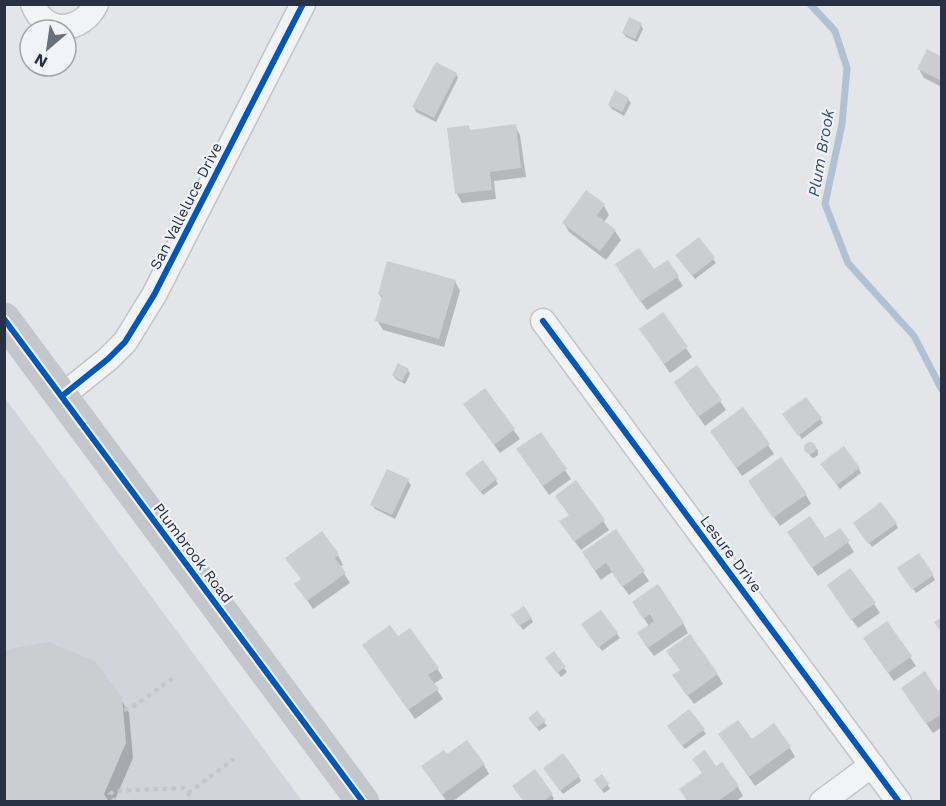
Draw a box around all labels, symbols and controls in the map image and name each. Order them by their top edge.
north arrow [18,18,78,78]
text: N [31,49,51,72]
water label: Plum Brook [804,106,838,198]
street label: San Valleluce Drive [146,139,226,273]
street label: Plumbrook Road [150,499,236,607]
street label: Lesure Drive [696,512,766,596]

